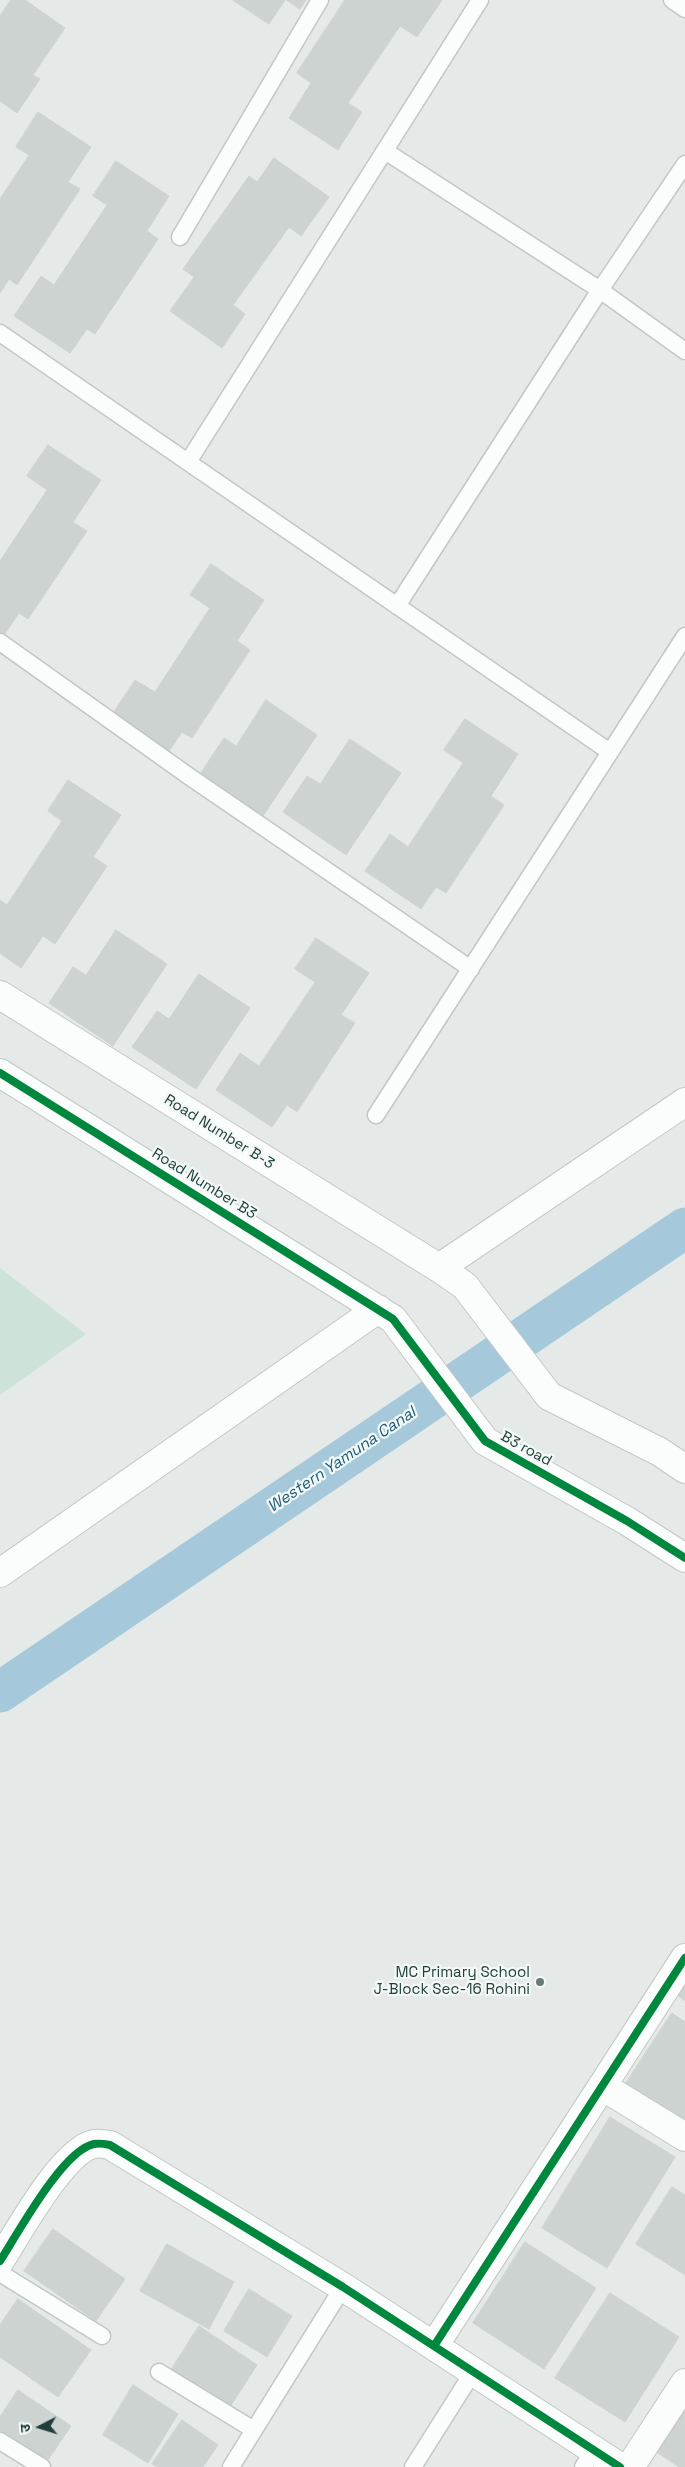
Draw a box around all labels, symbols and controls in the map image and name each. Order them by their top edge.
street label: Road Number B-3 [161,1091,277,1173]
street label: Road Number B3 [148,1145,260,1223]
water label: Western Yamuna Canal [264,1403,420,1517]
street label: B3 road [497,1428,555,1470]
place label: MC Primary School J-Block Sec-16 Rohini [374,1964,530,1999]
marker: MC Primary School J-Block Sec-16 Rohini [534,1976,546,1988]
north arrow [15,2402,65,2452]
text: उ [16,2423,34,2433]

